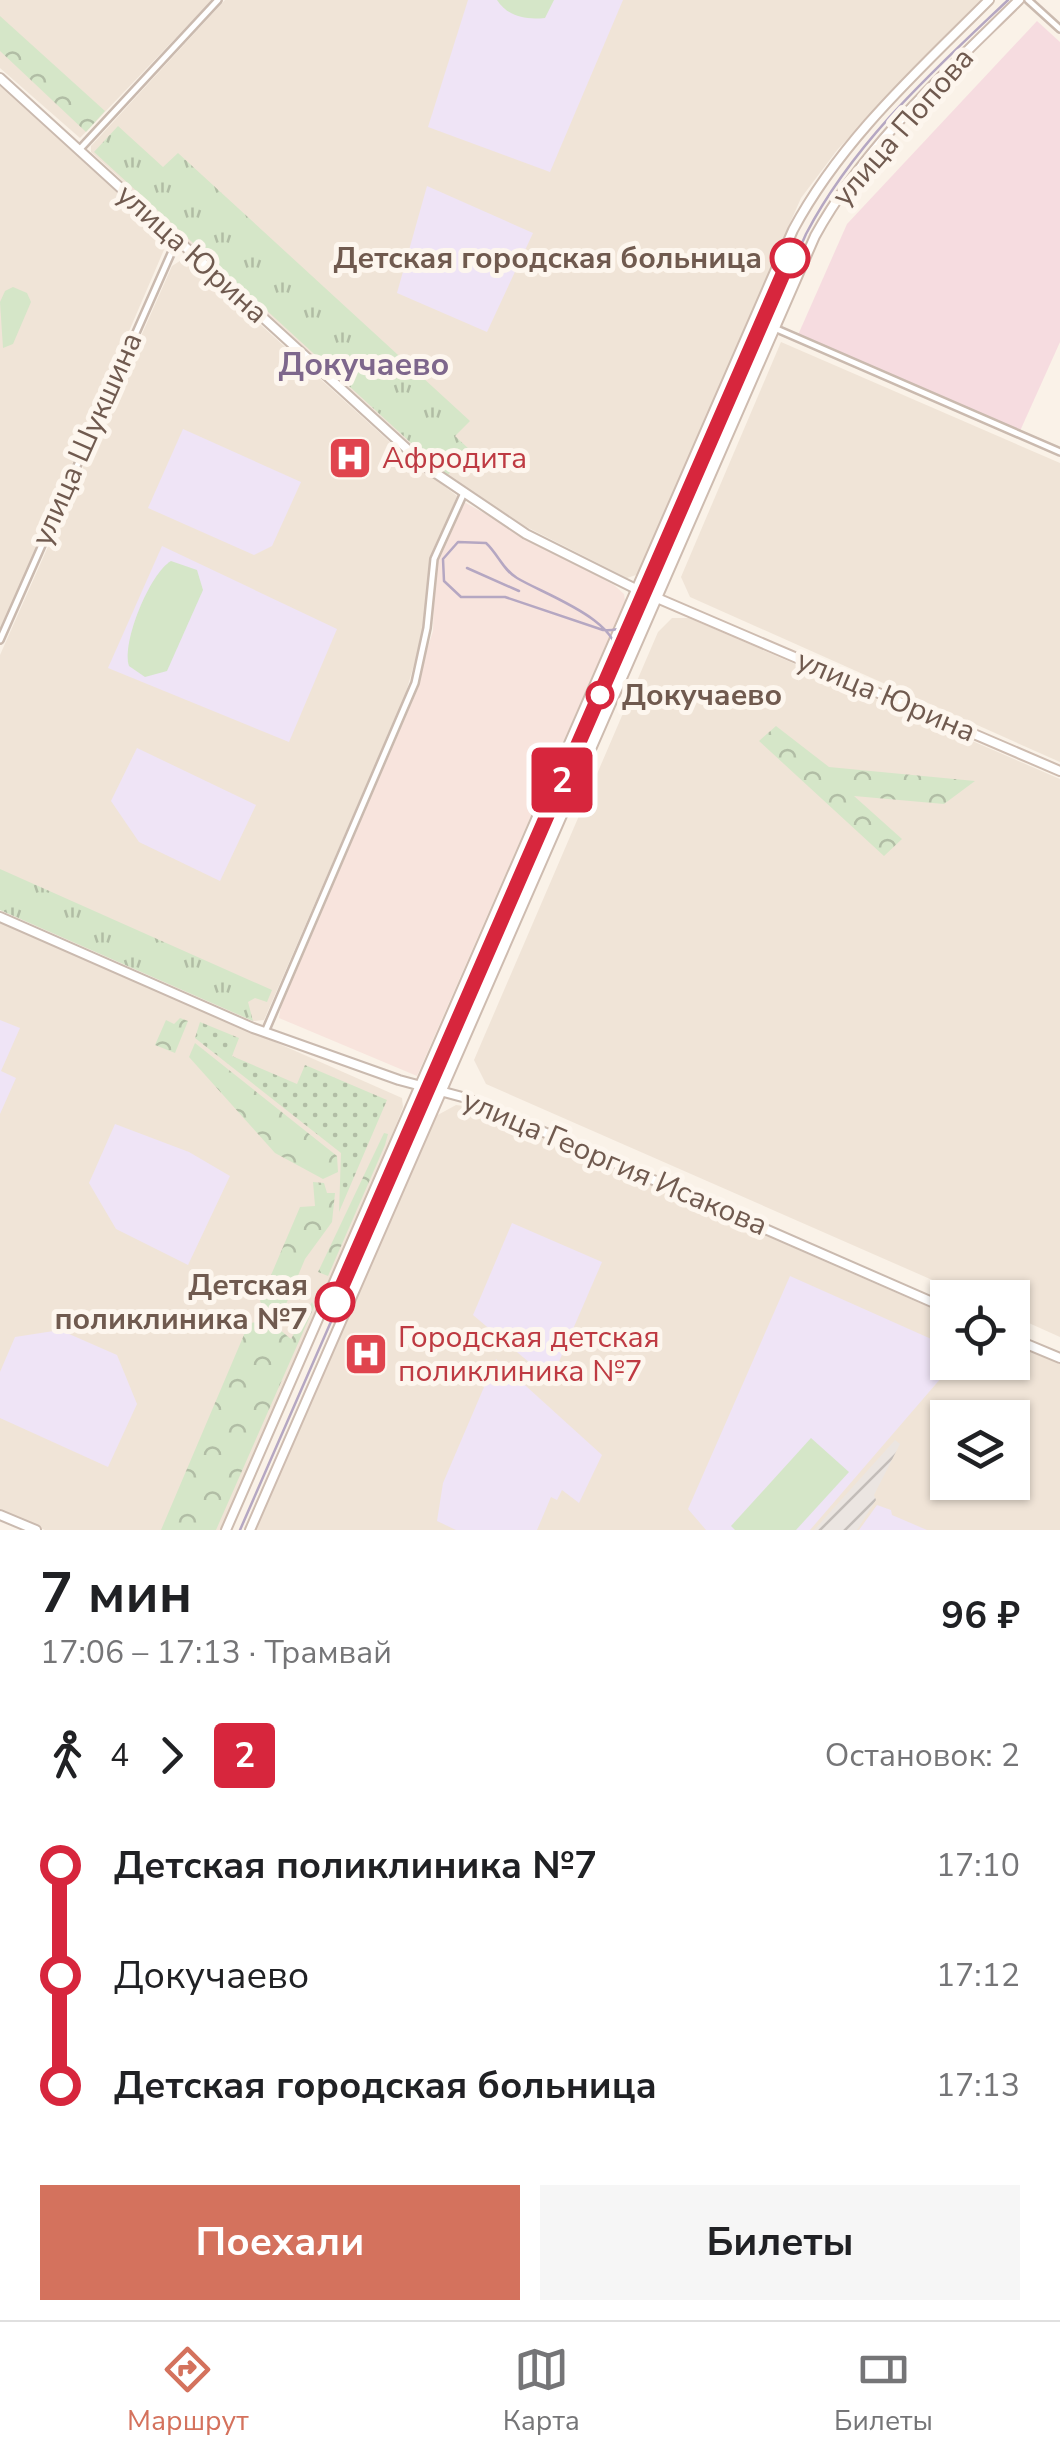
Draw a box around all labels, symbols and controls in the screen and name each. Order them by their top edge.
street label: улица Попова [823,39,983,215]
street label: улица Юрина [107,175,277,333]
place label: Детская городская больница [334,238,762,279]
marker: Детская городская больница [771,239,809,277]
street label: улица Шукшина [22,326,152,552]
district label: Докучаево [279,343,449,386]
hospital icon: Афродита [327,435,373,481]
place label: Афродита [382,438,527,479]
street label: улица Юрина [790,640,982,752]
place label: Докучаево [622,675,782,716]
marker: Докучаево [587,682,613,708]
line badge: 2 [530,748,594,812]
text: 2 [551,757,573,804]
street label: улица Георгия Исакова [456,1080,774,1246]
place label: Детская поликлиника №7 [54,1265,308,1340]
map controls [930,1280,1030,1500]
button: locate [930,1280,1030,1380]
marker: Детская поликлиника №7 [316,1283,354,1321]
place label: Городская детская поликлиника №7 [398,1317,660,1392]
hospital icon: Городская детская поликлиника №7 [343,1331,389,1377]
button: layers [930,1400,1030,1500]
text: 7 мин [40,1556,192,1631]
text: 96 ₽ [941,1590,1020,1641]
text: 17:06 – 17:13 · Трамвай [40,1631,392,1674]
icon: walk [40,1728,95,1783]
icon: forward [144,1728,199,1783]
text: 2 [234,1732,255,1779]
text: 4 [110,1734,129,1777]
text: Остановок: 2 [825,1734,1020,1777]
text: Детская поликлиника №7 [114,1840,597,1891]
text: 17:10 [936,1844,1020,1887]
text: Докучаево [114,1950,309,2001]
text: 17:12 [936,1954,1020,1997]
text: Детская городская больница [114,2060,657,2111]
text: 17:13 [936,2064,1020,2107]
button: Поехали [40,2185,520,2300]
button: Билеты [540,2185,1020,2300]
tab: Маршрут [127,2342,249,2440]
tab: Карта [503,2342,580,2440]
tab: Билеты [834,2342,933,2440]

